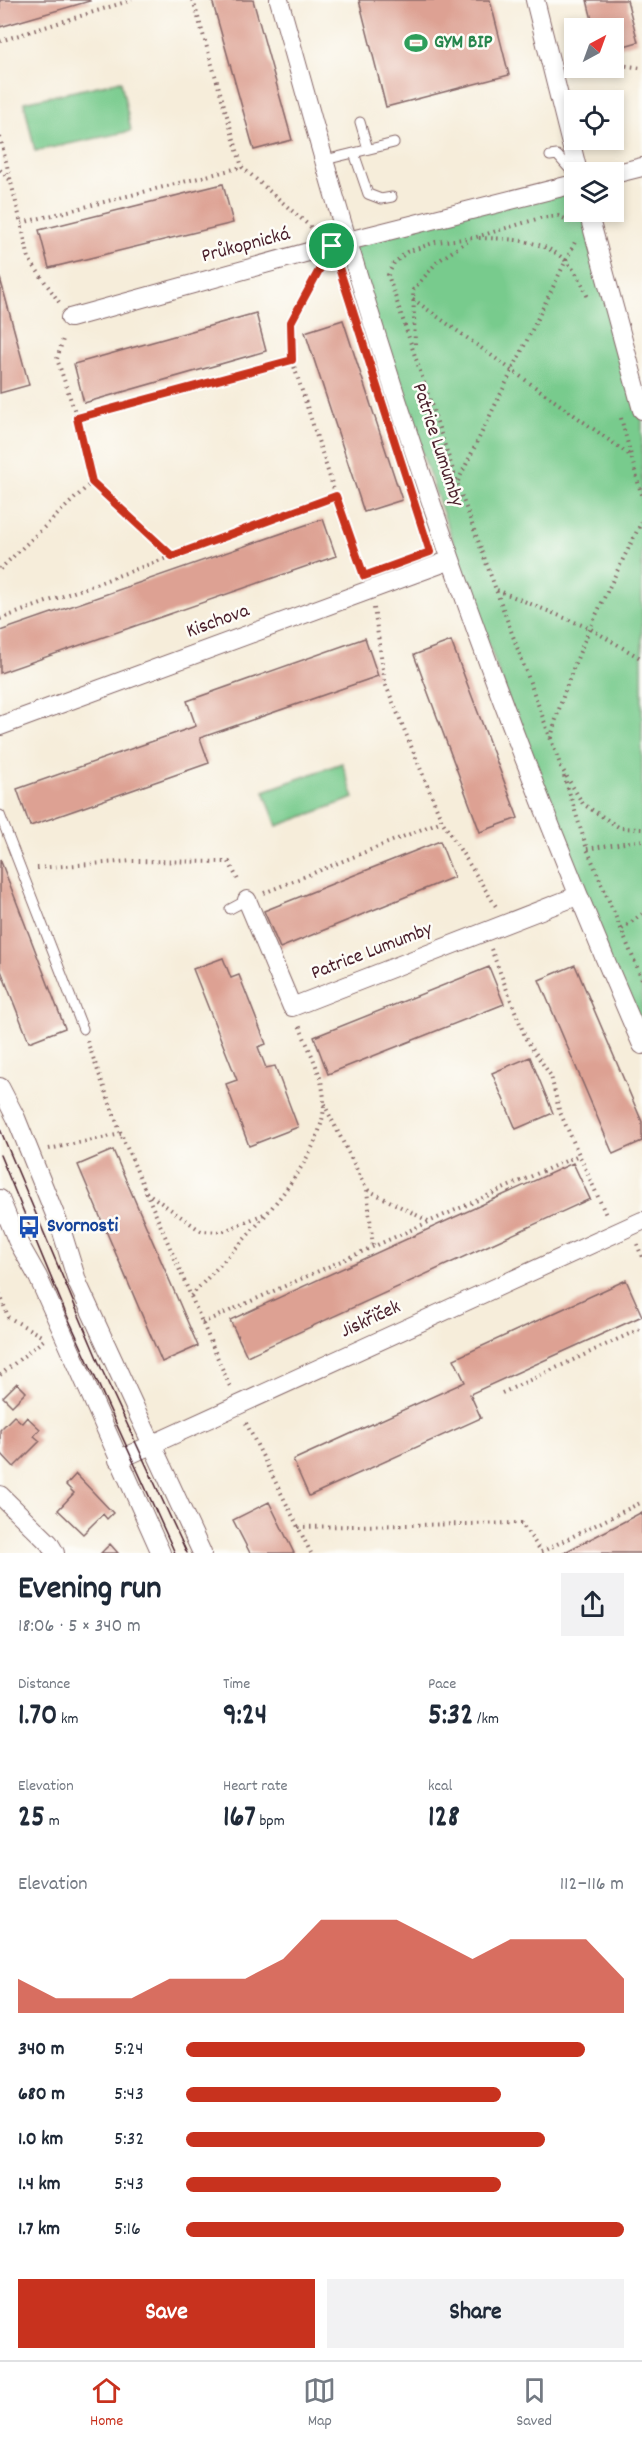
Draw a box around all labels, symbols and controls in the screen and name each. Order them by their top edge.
north arrow [564,18,624,78]
map controls [564,18,624,222]
place label: GYM BIP [434,29,492,57]
sports icon: GYM BIP [403,30,429,56]
button: locate [564,90,624,150]
button: layers [564,162,624,222]
pin [306,220,357,271]
street label: Průkopnická [199,221,293,271]
icon: arrive [315,229,348,262]
street label: Patrice Lumumby [404,380,470,511]
street label: Kischova [183,597,254,646]
street label: Patrice Lumumby [307,916,438,988]
place label: Svornosti [47,1213,118,1241]
bus stop icon: Svornosti [16,1214,42,1240]
street label: Jiskřiček [336,1294,406,1346]
text: Evening run [18,1567,162,1614]
button: share [561,1573,624,1636]
text: 18:06 · 5 × 340 m [18,1613,141,1641]
text: Distance [18,1673,70,1696]
text: Time [223,1673,250,1696]
text: Pace [428,1673,456,1696]
text: 1.70 [18,1696,57,1739]
text: 9:24 [223,1696,267,1739]
text: 5:32 [428,1696,473,1739]
text: km [57,1708,79,1731]
text: /km [473,1708,499,1731]
text: Elevation [18,1775,74,1798]
text: Heart rate [223,1775,288,1798]
text: kcal [428,1775,452,1798]
text: 25 [18,1798,45,1841]
text: 167 [223,1798,256,1841]
text: 128 [428,1798,460,1841]
text: m [45,1810,60,1833]
text: bpm [256,1810,285,1833]
text: Elevation [18,1871,88,1899]
text: 112–116 m [560,1871,624,1899]
text: 340 m [18,2036,64,2064]
text: 5:24 [114,2036,144,2064]
text: 680 m [18,2081,65,2109]
text: 5:43 [114,2081,144,2109]
text: 1.0 km [18,2126,63,2154]
text: 5:32 [114,2126,144,2154]
text: 1.4 km [18,2171,61,2199]
text: 5:43 [114,2171,144,2199]
text: 1.7 km [18,2216,60,2244]
text: 5:16 [114,2216,141,2244]
button: Save [18,2279,315,2348]
button: Share [327,2279,624,2348]
tab: Home [90,2374,123,2433]
tab: Map [303,2374,336,2433]
tab: Saved [516,2374,552,2433]

